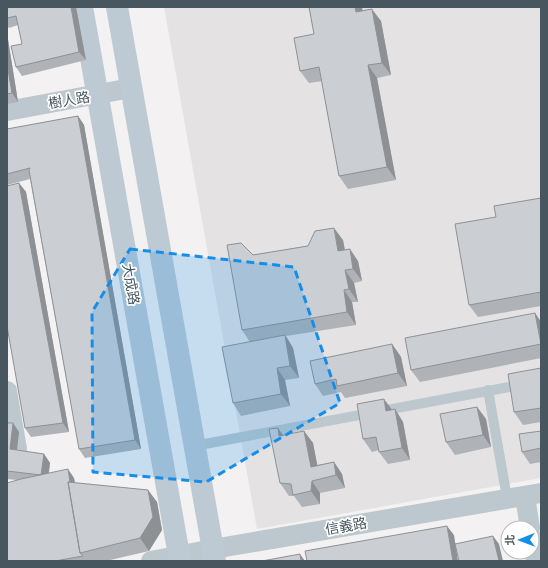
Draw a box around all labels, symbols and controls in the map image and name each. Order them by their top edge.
street label: 樹人路 [47,88,91,112]
street label: 大成路 [119,262,143,306]
street label: 信義路 [324,514,368,538]
north arrow [500,520,540,560]
text: 北 [504,535,517,546]

